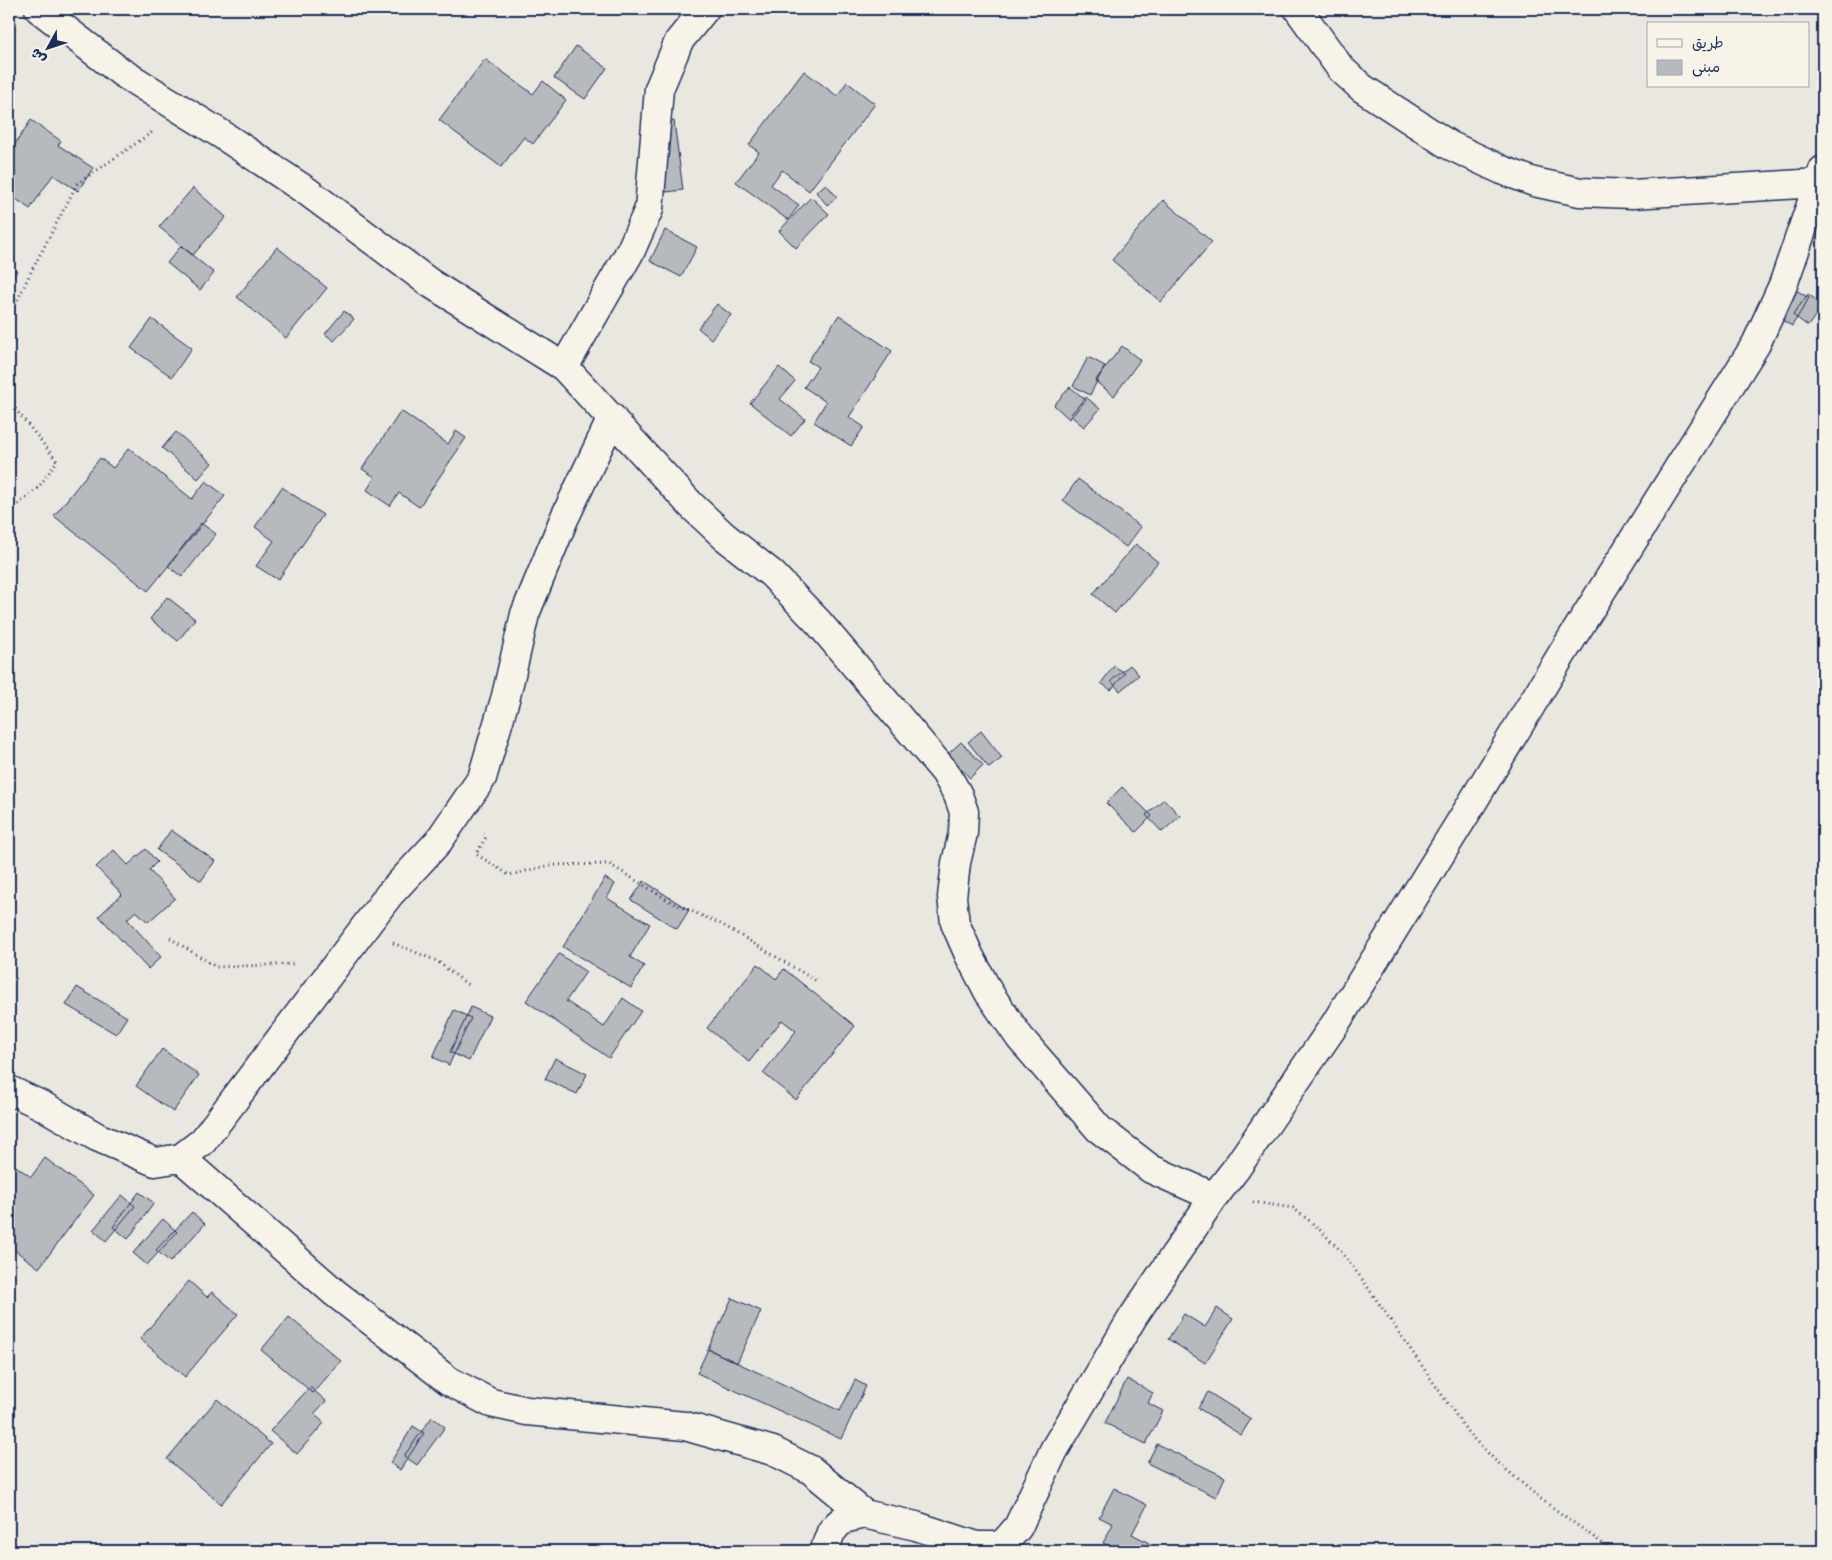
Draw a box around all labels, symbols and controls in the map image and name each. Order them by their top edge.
north arrow [22,22,72,72]
legend [1647,22,1810,88]
text: طريق [1692,34,1724,52]
text: ش [27,45,50,67]
text: مبنى [1692,58,1720,77]

